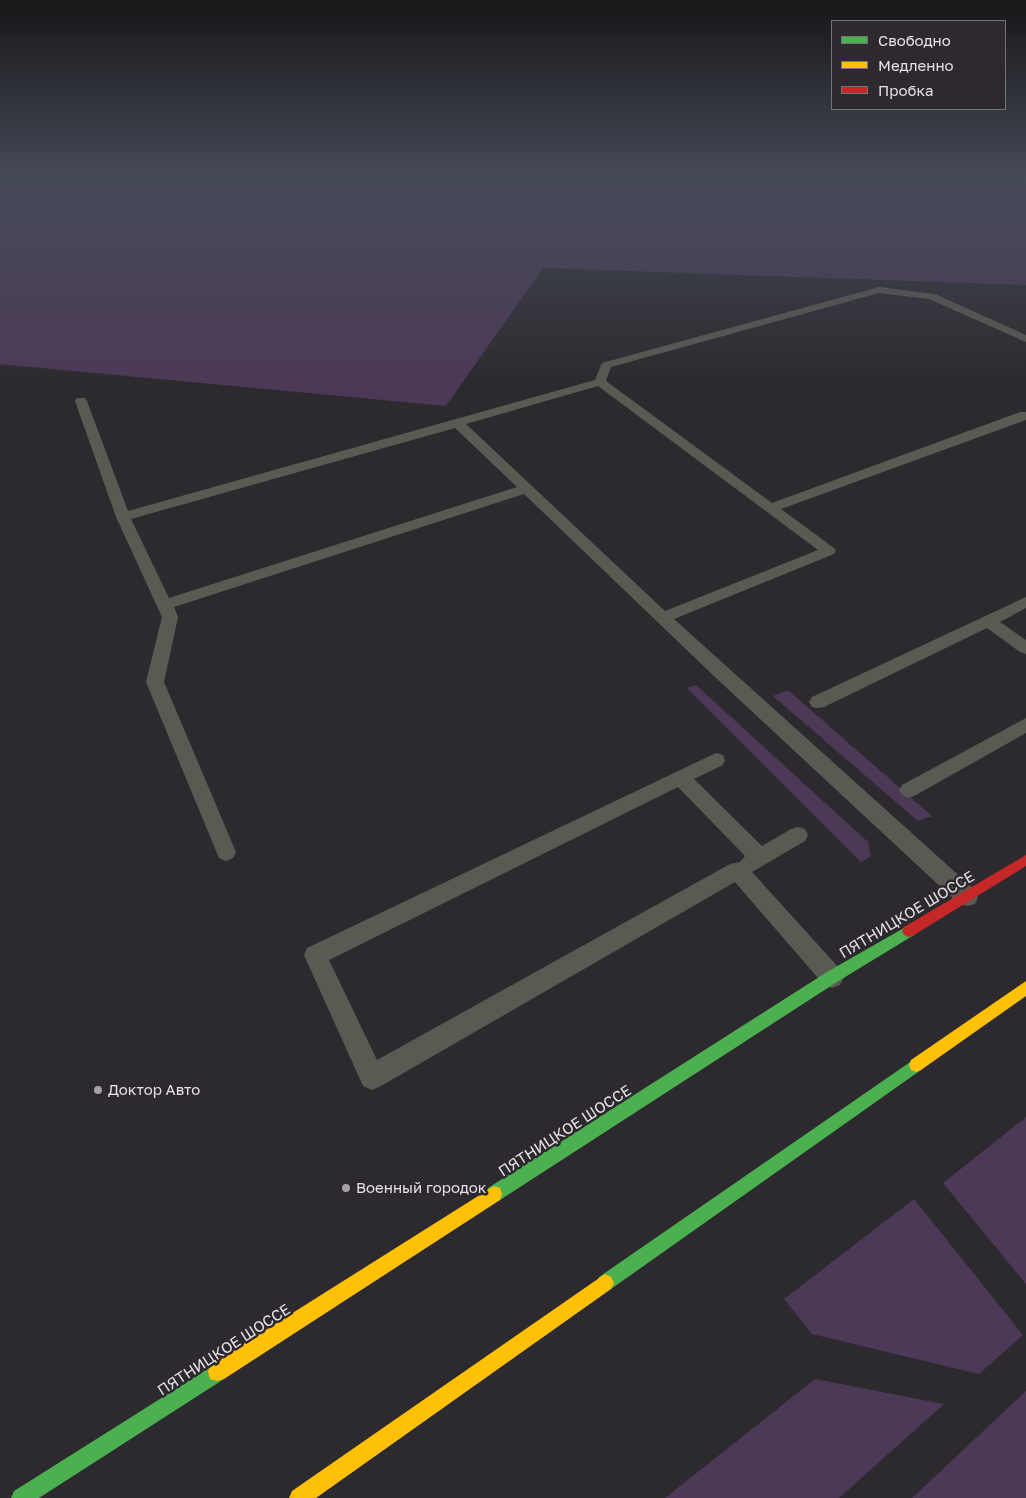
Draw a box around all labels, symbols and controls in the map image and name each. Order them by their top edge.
legend [831,20,1006,110]
text: Свободно [878,31,951,49]
text: Медленно [878,56,954,74]
text: Пробка [878,81,933,99]
street label: ПЯТНИЦКОЕ ШОССЕ [836,867,978,963]
place label: Доктор Авто [108,1081,200,1099]
street label: ПЯТНИЦКОЕ ШОССЕ [495,1081,635,1181]
marker: Доктор Авто [92,1084,104,1096]
place label: Военный городок [356,1179,486,1197]
marker: Военный городок [340,1182,352,1194]
street label: ПЯТНИЦКОЕ ШОССЕ [154,1300,294,1400]

